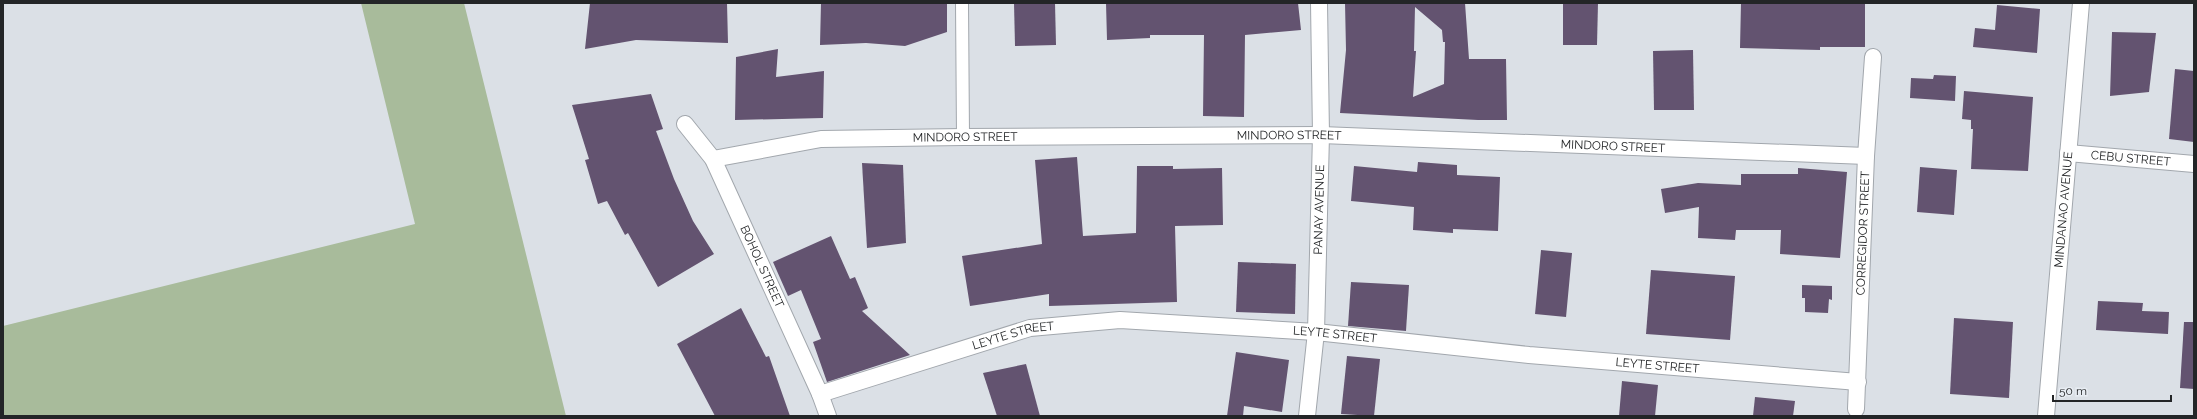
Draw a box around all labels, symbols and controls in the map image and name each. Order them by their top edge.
street label: MINDORO STREET [1237,128,1342,143]
street label: MINDORO STREET [913,130,1018,145]
street label: MINDORO STREET [1560,137,1666,155]
street label: CEBU STREET [2090,148,2172,169]
street label: MINDANAO AVENUE [2052,151,2075,268]
street label: PANAY AVENUE [1311,164,1327,255]
street label: CORREGIDOR STREET [1853,170,1872,296]
street label: BOHOL STREET [737,223,787,311]
street label: LEYTE STREET [970,319,1055,353]
street label: LEYTE STREET [1293,324,1378,346]
street label: LEYTE STREET [1615,355,1701,376]
scale bar [2053,377,2171,403]
text: 50 m [2059,384,2087,398]

